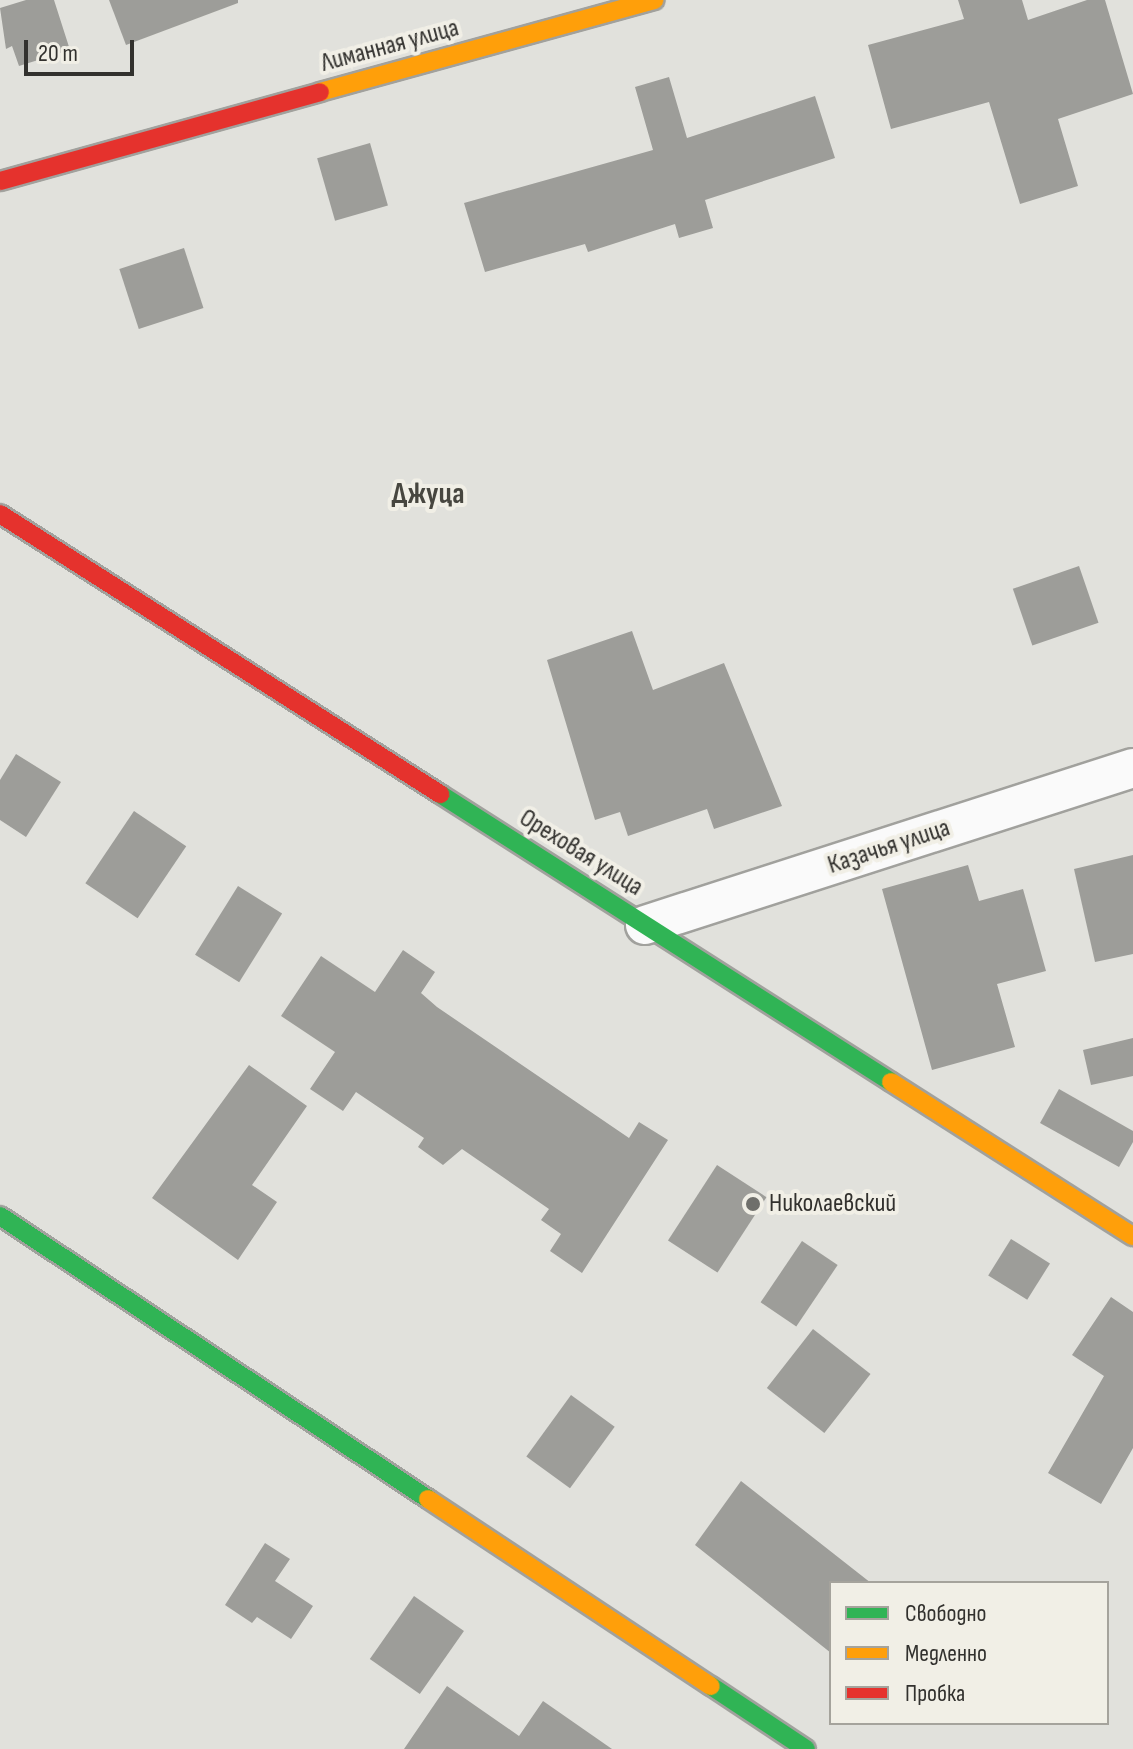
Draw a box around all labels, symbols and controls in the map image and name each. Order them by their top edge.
street label: Лиманная улица [318,13,462,79]
scale bar [28,24,138,74]
text: 20 m [38,39,78,68]
district label: Джуца [392,476,464,512]
street label: Ореховая улица [513,803,649,903]
street label: Казачья улица [824,813,954,881]
place label: Николаевский [769,1188,896,1220]
marker: Николаевский [744,1195,762,1213]
legend [829,1581,1109,1725]
text: Свободно [905,1599,986,1628]
text: Медленно [905,1639,987,1668]
text: Пробка [905,1679,965,1708]

